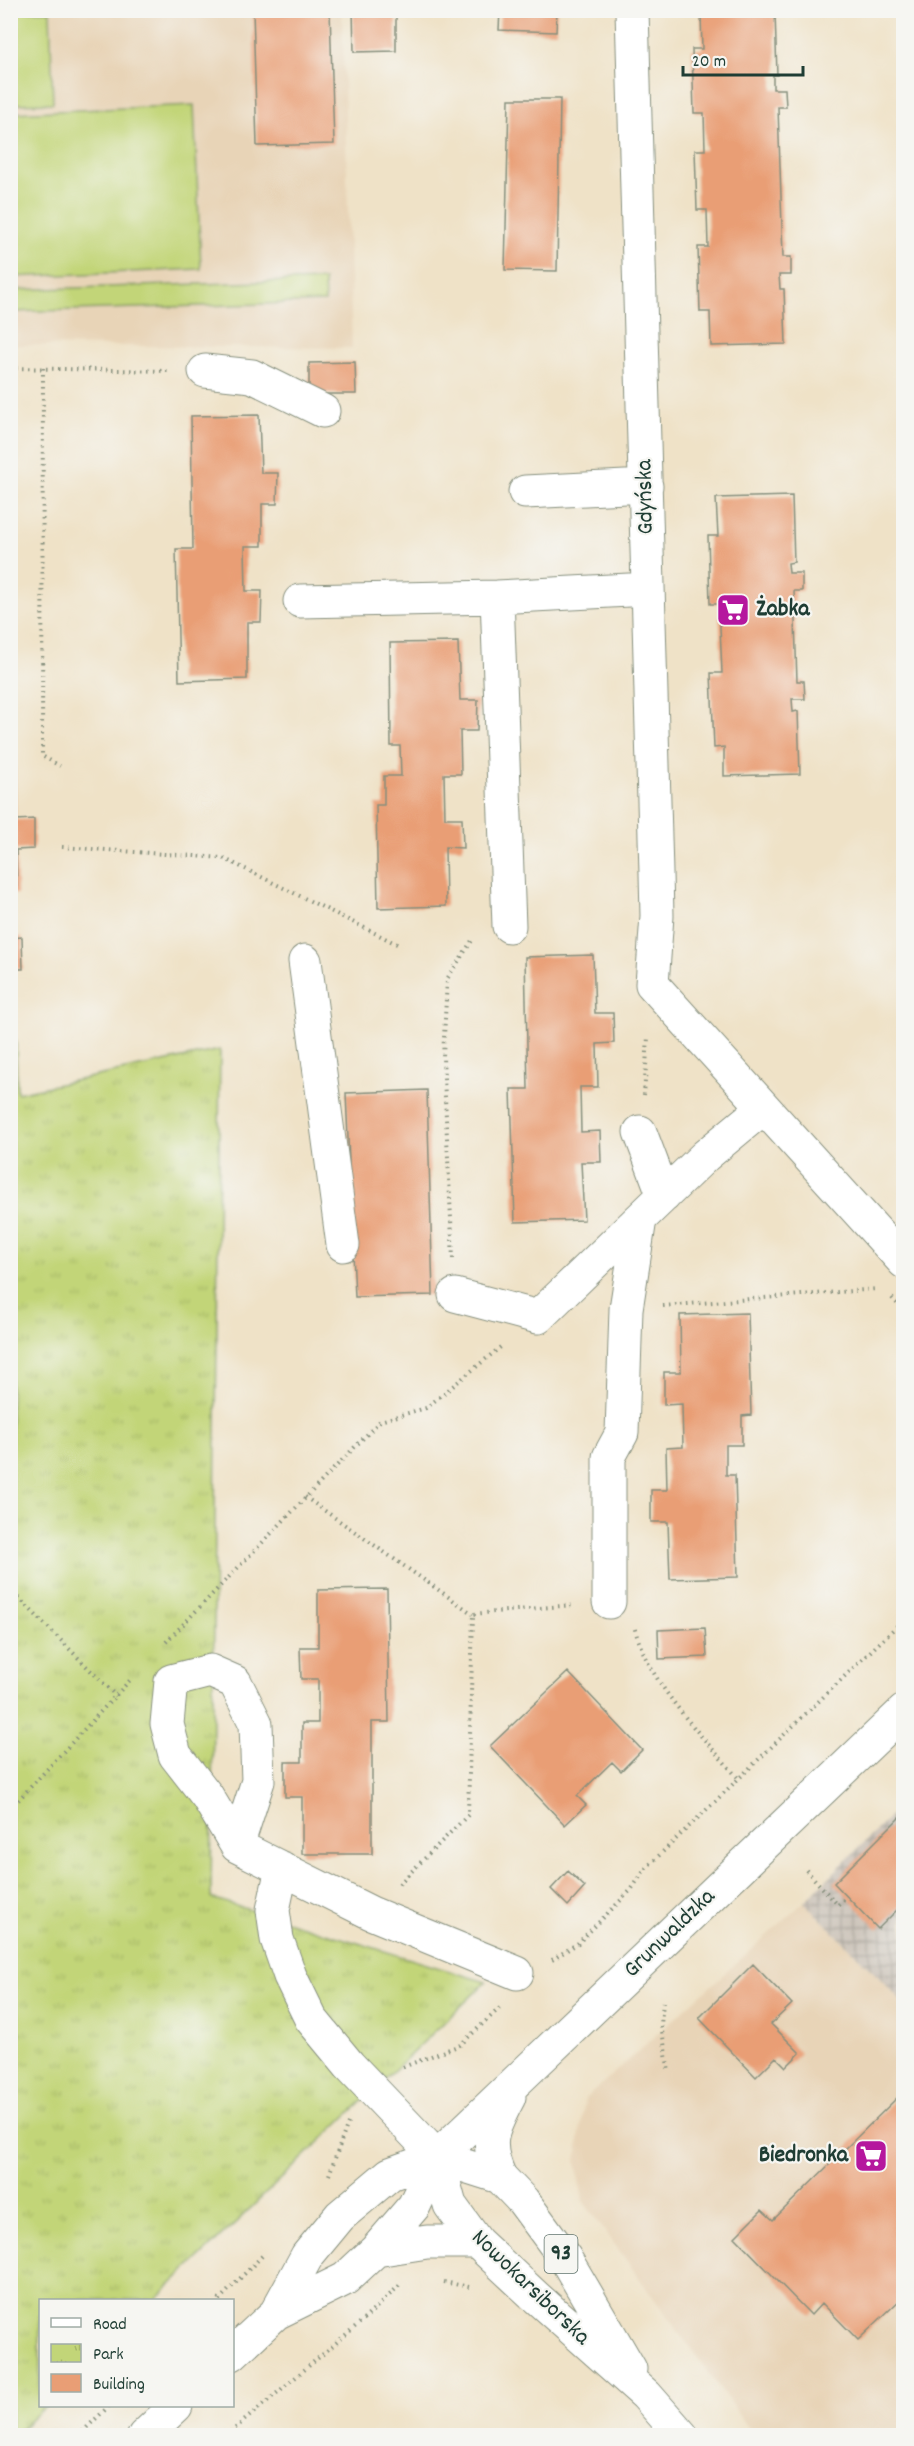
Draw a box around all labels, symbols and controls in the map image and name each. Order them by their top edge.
scale bar [683,39,803,77]
text: 20 m [692,50,726,75]
street label: Gdyńska [628,458,664,535]
supermarket icon: Żabka [715,592,751,628]
place label: Żabka [756,593,810,627]
street label: Grunwaldzka [616,1881,724,1987]
supermarket icon: Biedronka [853,2138,889,2174]
place label: Biedronka [759,2139,849,2173]
street label: Nowokarsiborska [463,2222,598,2354]
road number: 93 [544,2235,578,2273]
legend [39,2299,234,2407]
text: Road [93,2313,127,2338]
text: Park [93,2343,124,2368]
text: Building [93,2373,145,2398]

